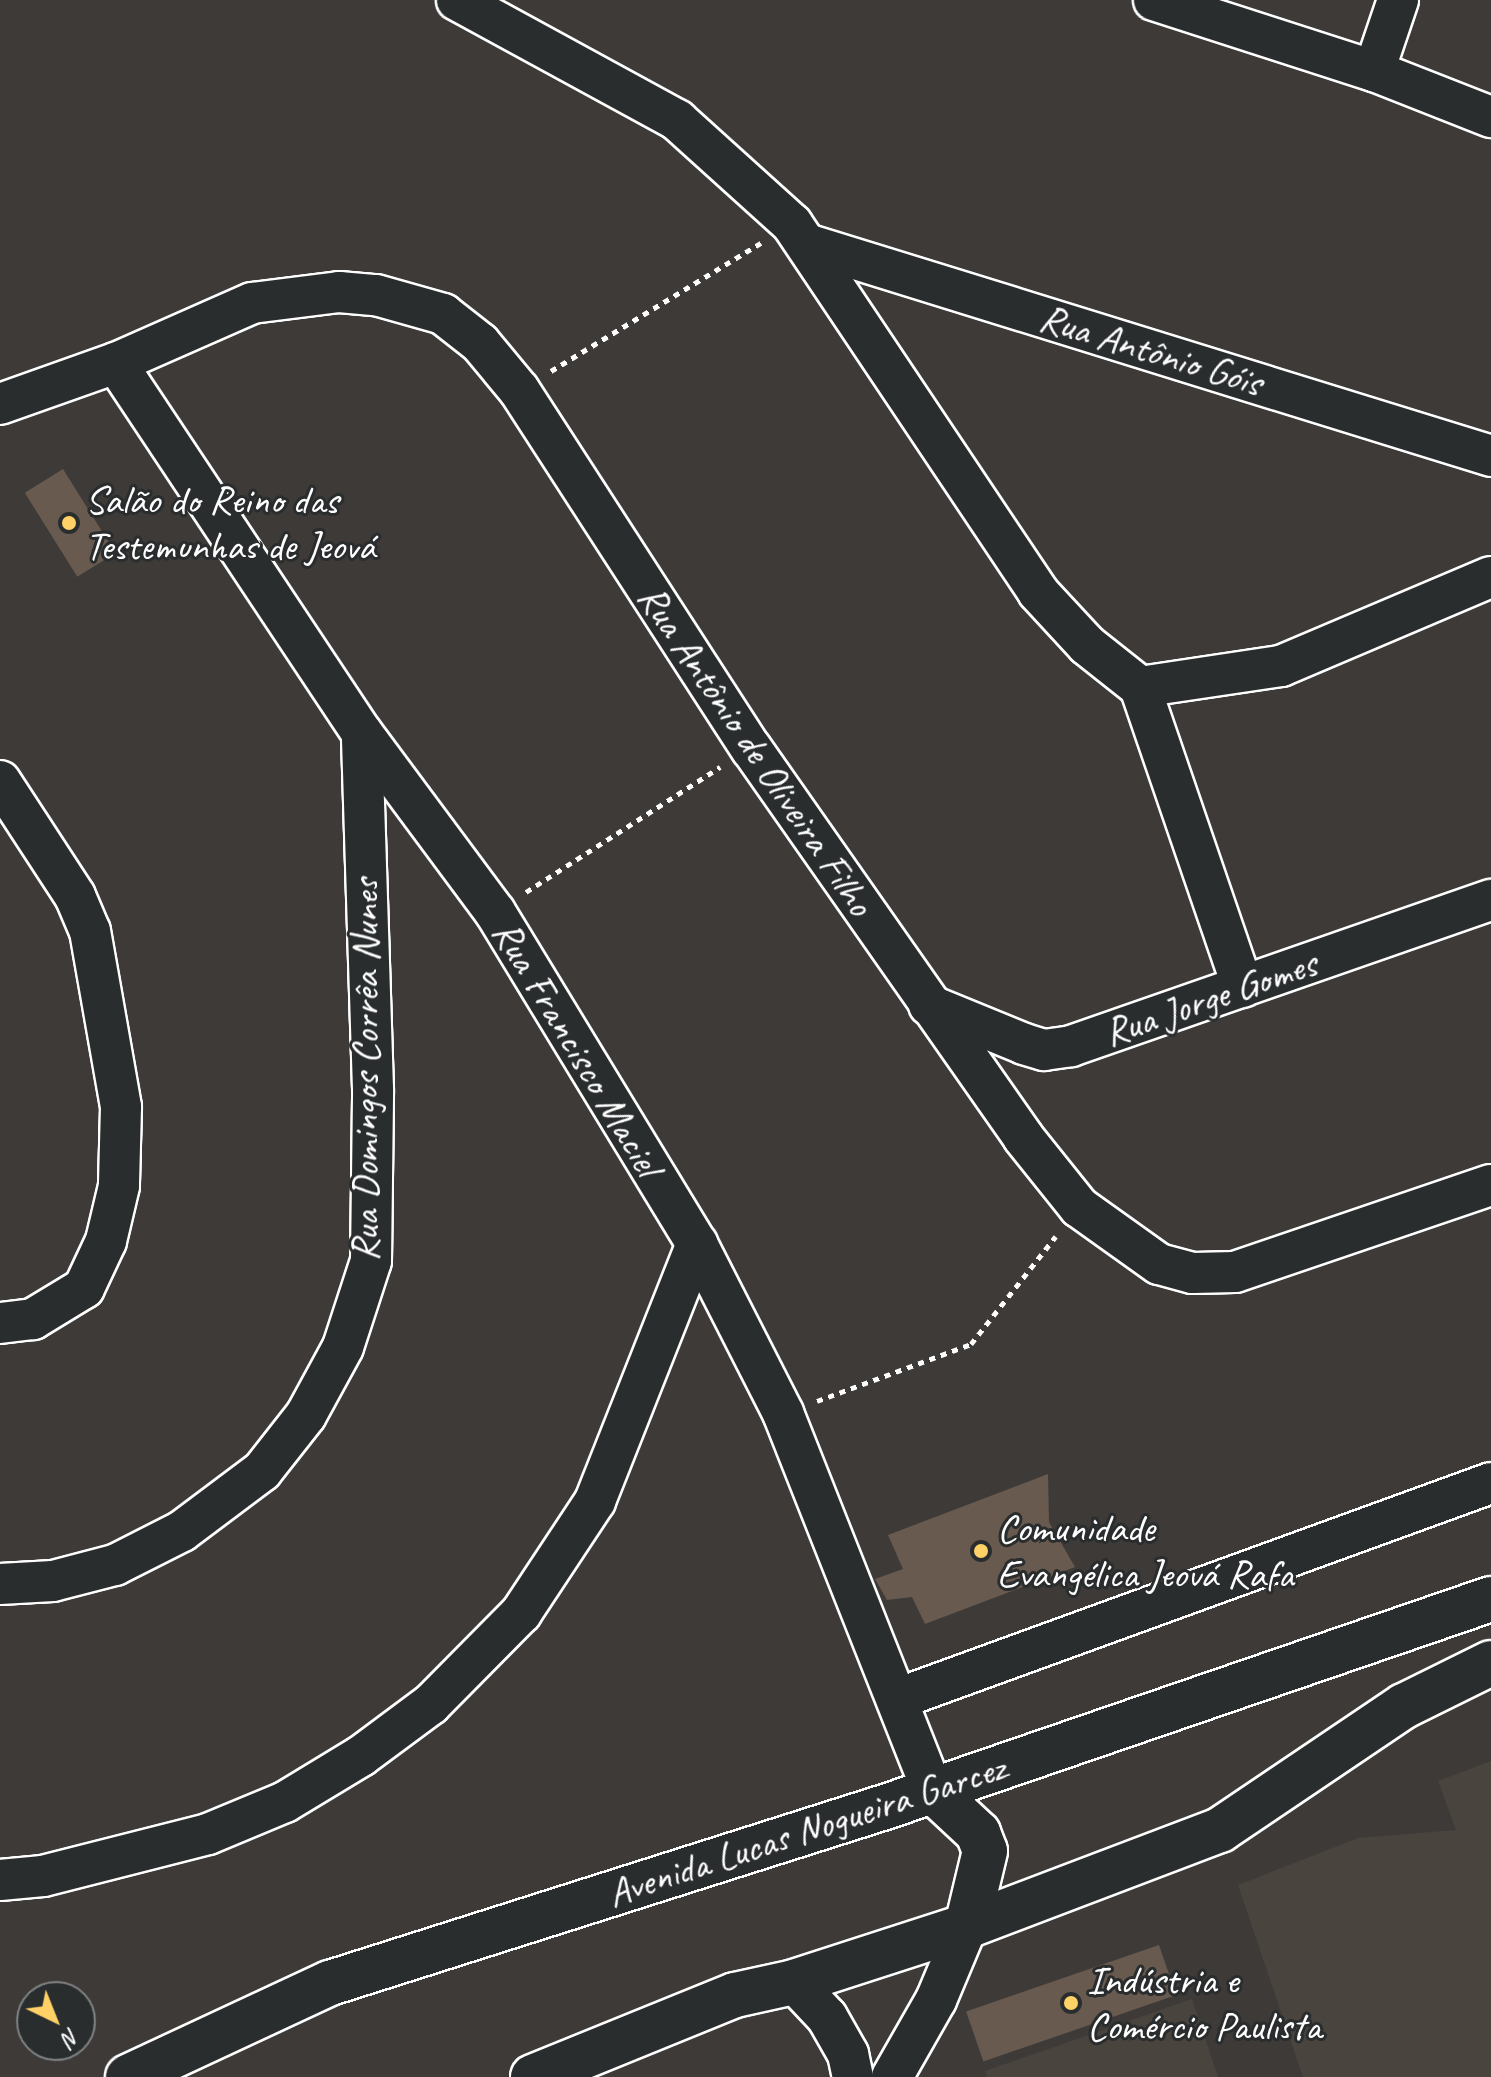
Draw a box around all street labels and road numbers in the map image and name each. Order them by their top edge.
street label: Rua Antônio Góis [1034,293,1268,407]
street label: Rua Antônio de Oliveira Filho [627,575,885,925]
street label: Rua Domingos Corrêa Nunes [341,878,389,1262]
street label: Rua Francisco Maciel [482,911,672,1185]
street label: Rua Jorge Gomes [1098,939,1322,1057]
street label: Avenida Lucas Nogueira Garcez [601,1743,1011,1917]

